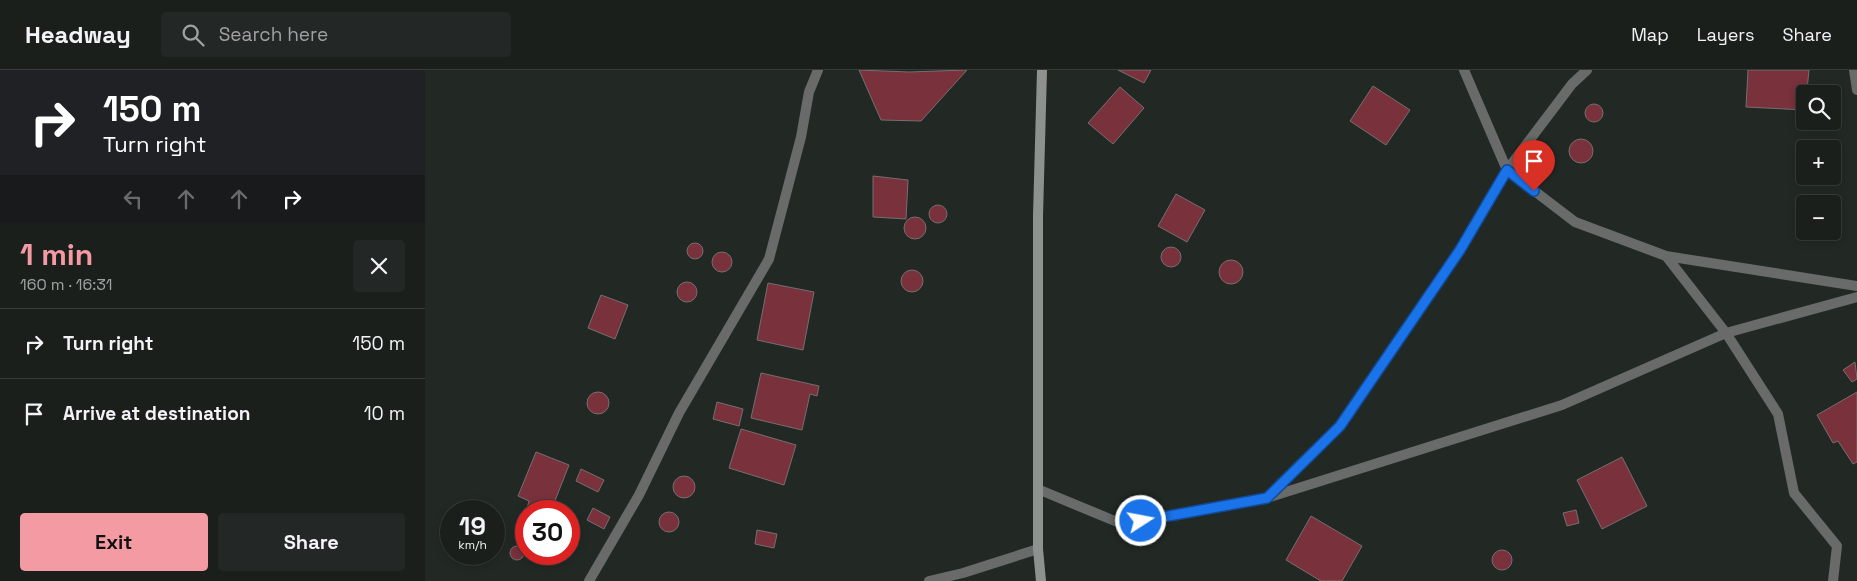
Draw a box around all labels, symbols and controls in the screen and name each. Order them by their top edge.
search box [161,12,511,57]
text: Headway [25,19,131,50]
icon: search [179,21,207,49]
text: Search here [219,22,328,47]
text: Map [1631,23,1669,46]
text: Layers [1697,23,1754,46]
text: Share [1782,23,1832,46]
map controls [1796,85,1841,240]
button: search [1796,85,1841,130]
text: 150 m [103,87,201,131]
icon: right [20,90,85,155]
text: Turn right [103,130,206,158]
pin [1513,140,1555,191]
button: + [1796,140,1841,185]
icon: arrive [1520,147,1548,175]
icon: left [119,185,147,213]
icon: ahead [172,185,200,213]
icon: ahead [225,185,253,213]
icon: right [278,185,306,213]
button: − [1796,195,1841,240]
text: 1 min [20,235,93,274]
button: close [353,240,405,292]
text: 160 m · 16:31 [20,274,112,295]
icon: right [20,330,48,358]
text: Turn right [63,331,153,356]
text: 150 m [352,331,405,356]
icon: arrive [20,400,48,428]
text: Arrive at destination [63,401,251,426]
text: 10 m [364,401,405,426]
position arrow [1114,494,1166,546]
speed limit sign: 30 [515,500,580,565]
text: 19 [459,510,486,542]
button: Exit [20,513,208,571]
button: Share [218,513,405,571]
text: km/h [458,537,487,553]

